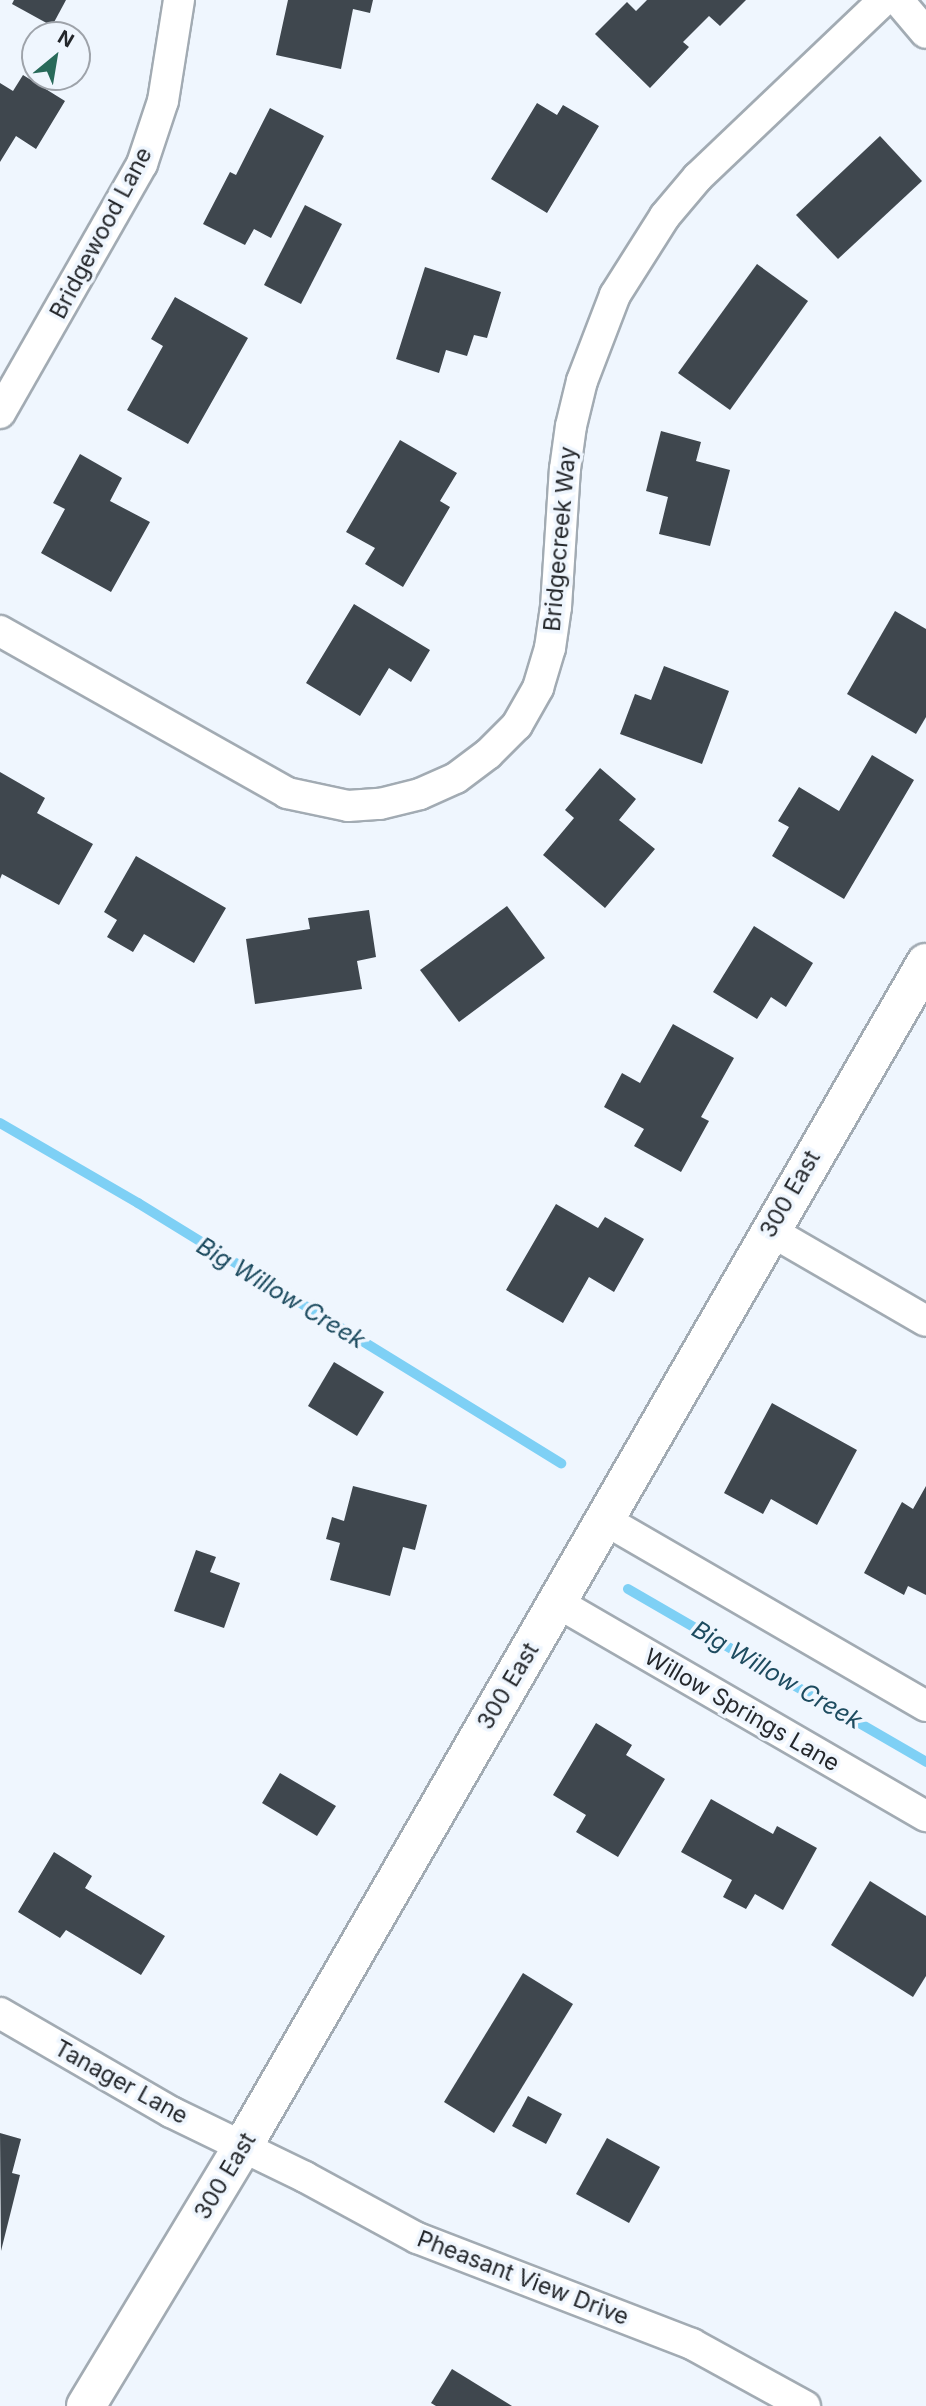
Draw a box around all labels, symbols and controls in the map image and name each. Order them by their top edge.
north arrow [21,21,91,91]
text: N [54,26,78,53]
street label: Bridgewood Lane [44,143,158,323]
street label: Bridgecreek Way [538,445,582,633]
street label: 300 East [754,1145,826,1243]
water label: Big Willow Creek [192,1231,370,1355]
water label: Big Willow Creek [687,1615,867,1735]
street label: 300 East [471,1638,545,1734]
street label: Willow Springs Lane [640,1643,844,1777]
street label: Tanager Lane [50,2034,192,2130]
street label: 300 East [188,2128,262,2224]
street label: Pheasant View Drive [413,2225,633,2331]

